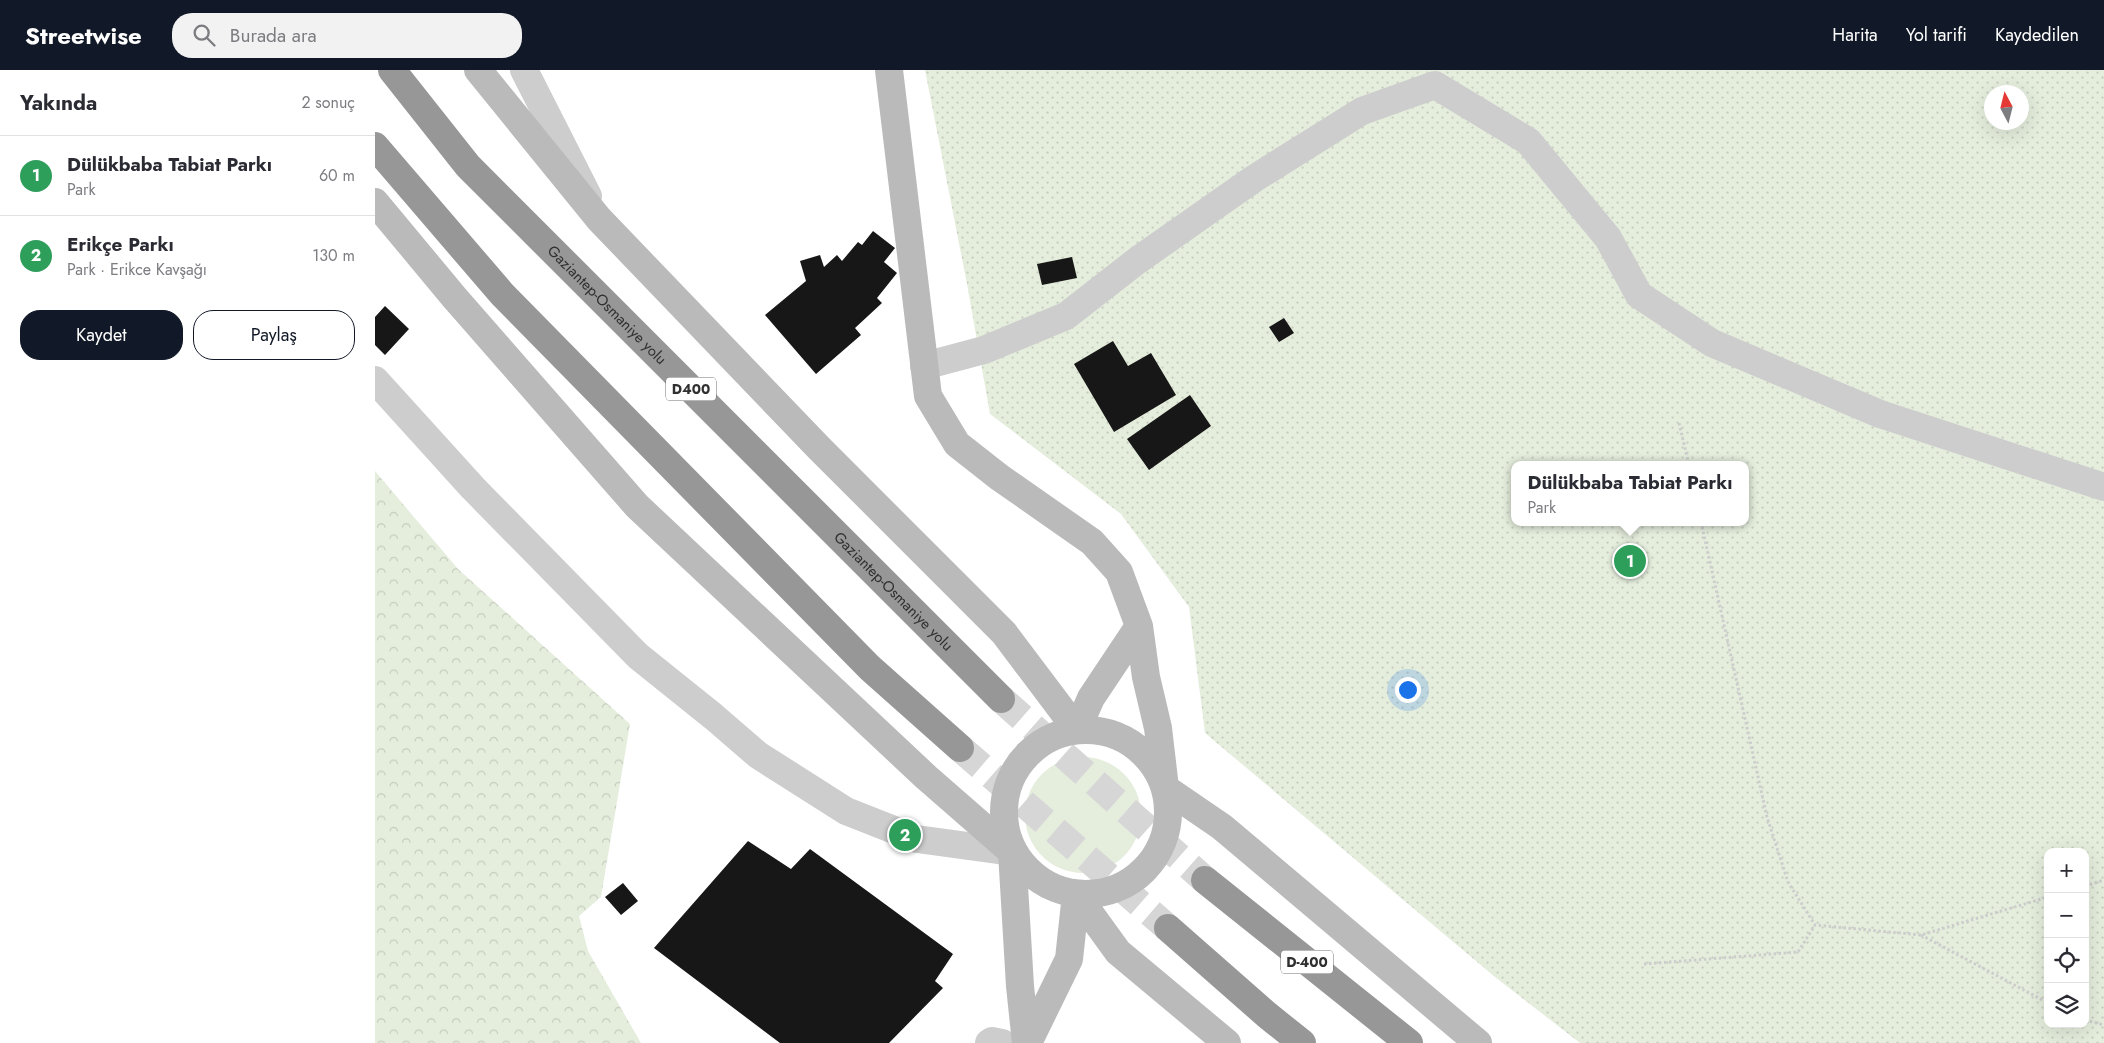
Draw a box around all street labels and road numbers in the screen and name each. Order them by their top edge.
street label: Gaziantep-Osmaniye yolu [542,240,672,370]
road number: D400 [666,378,716,400]
street label: Gaziantep-Osmaniye yolu [829,527,958,656]
road number: D-400 [1281,950,1333,974]

